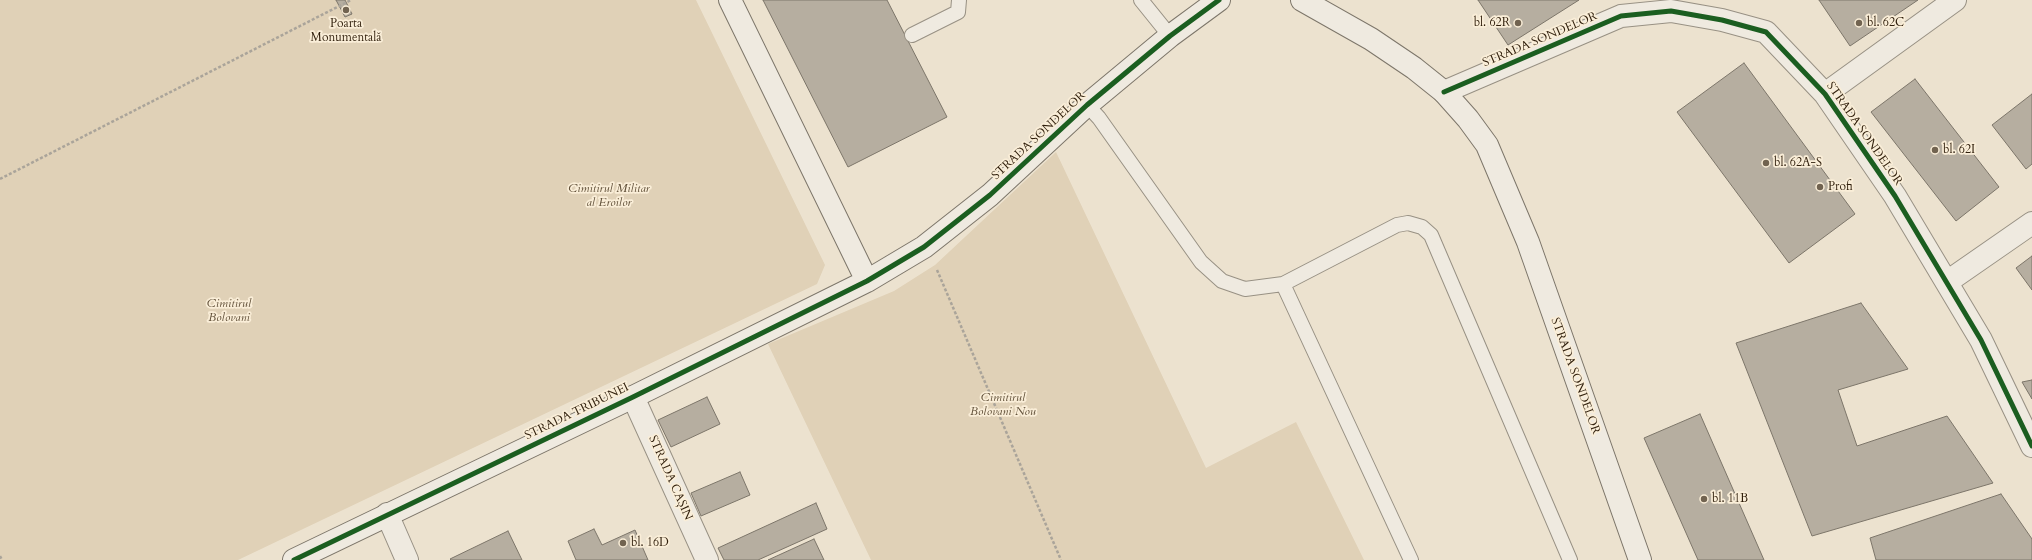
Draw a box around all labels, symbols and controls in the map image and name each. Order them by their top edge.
marker: Poarta Monumentală [341,5,351,15]
street label: STRADA SONDELOR [1481,9,1599,71]
place label: bl. 62R [1474,16,1510,30]
place label: bl. 62C [1867,16,1904,30]
place label: Poarta Monumentală [311,17,381,45]
marker: bl. 62R [1513,18,1523,28]
marker: bl. 62C [1854,18,1864,28]
street label: STRADA SONDELOR [1823,80,1905,188]
street label: STRADA SONDELOR [989,89,1089,183]
place label: bl. 62I [1943,143,1975,157]
marker: bl. 62I [1930,145,1940,155]
place label: bl. 62A-S [1774,156,1822,170]
marker: bl. 62A-S [1761,158,1771,168]
place label: Profi [1828,180,1853,194]
park label: Cimitirul Militar al Eroilor [568,182,650,210]
marker: Profi [1815,182,1825,192]
park label: Cimitirul Bolovani [207,297,251,325]
street label: STRADA SONDELOR [1547,316,1603,436]
street label: STRADA TRIBUNEI [523,381,631,443]
park label: Cimitirul Bolovani Nou [970,391,1036,419]
street label: STRADA CAȘIN [645,433,695,523]
place label: bl. 11B [1712,492,1748,506]
marker: bl. 11B [1699,494,1709,504]
place label: bl. 16D [631,536,669,550]
marker: bl. 16D [618,538,628,548]

